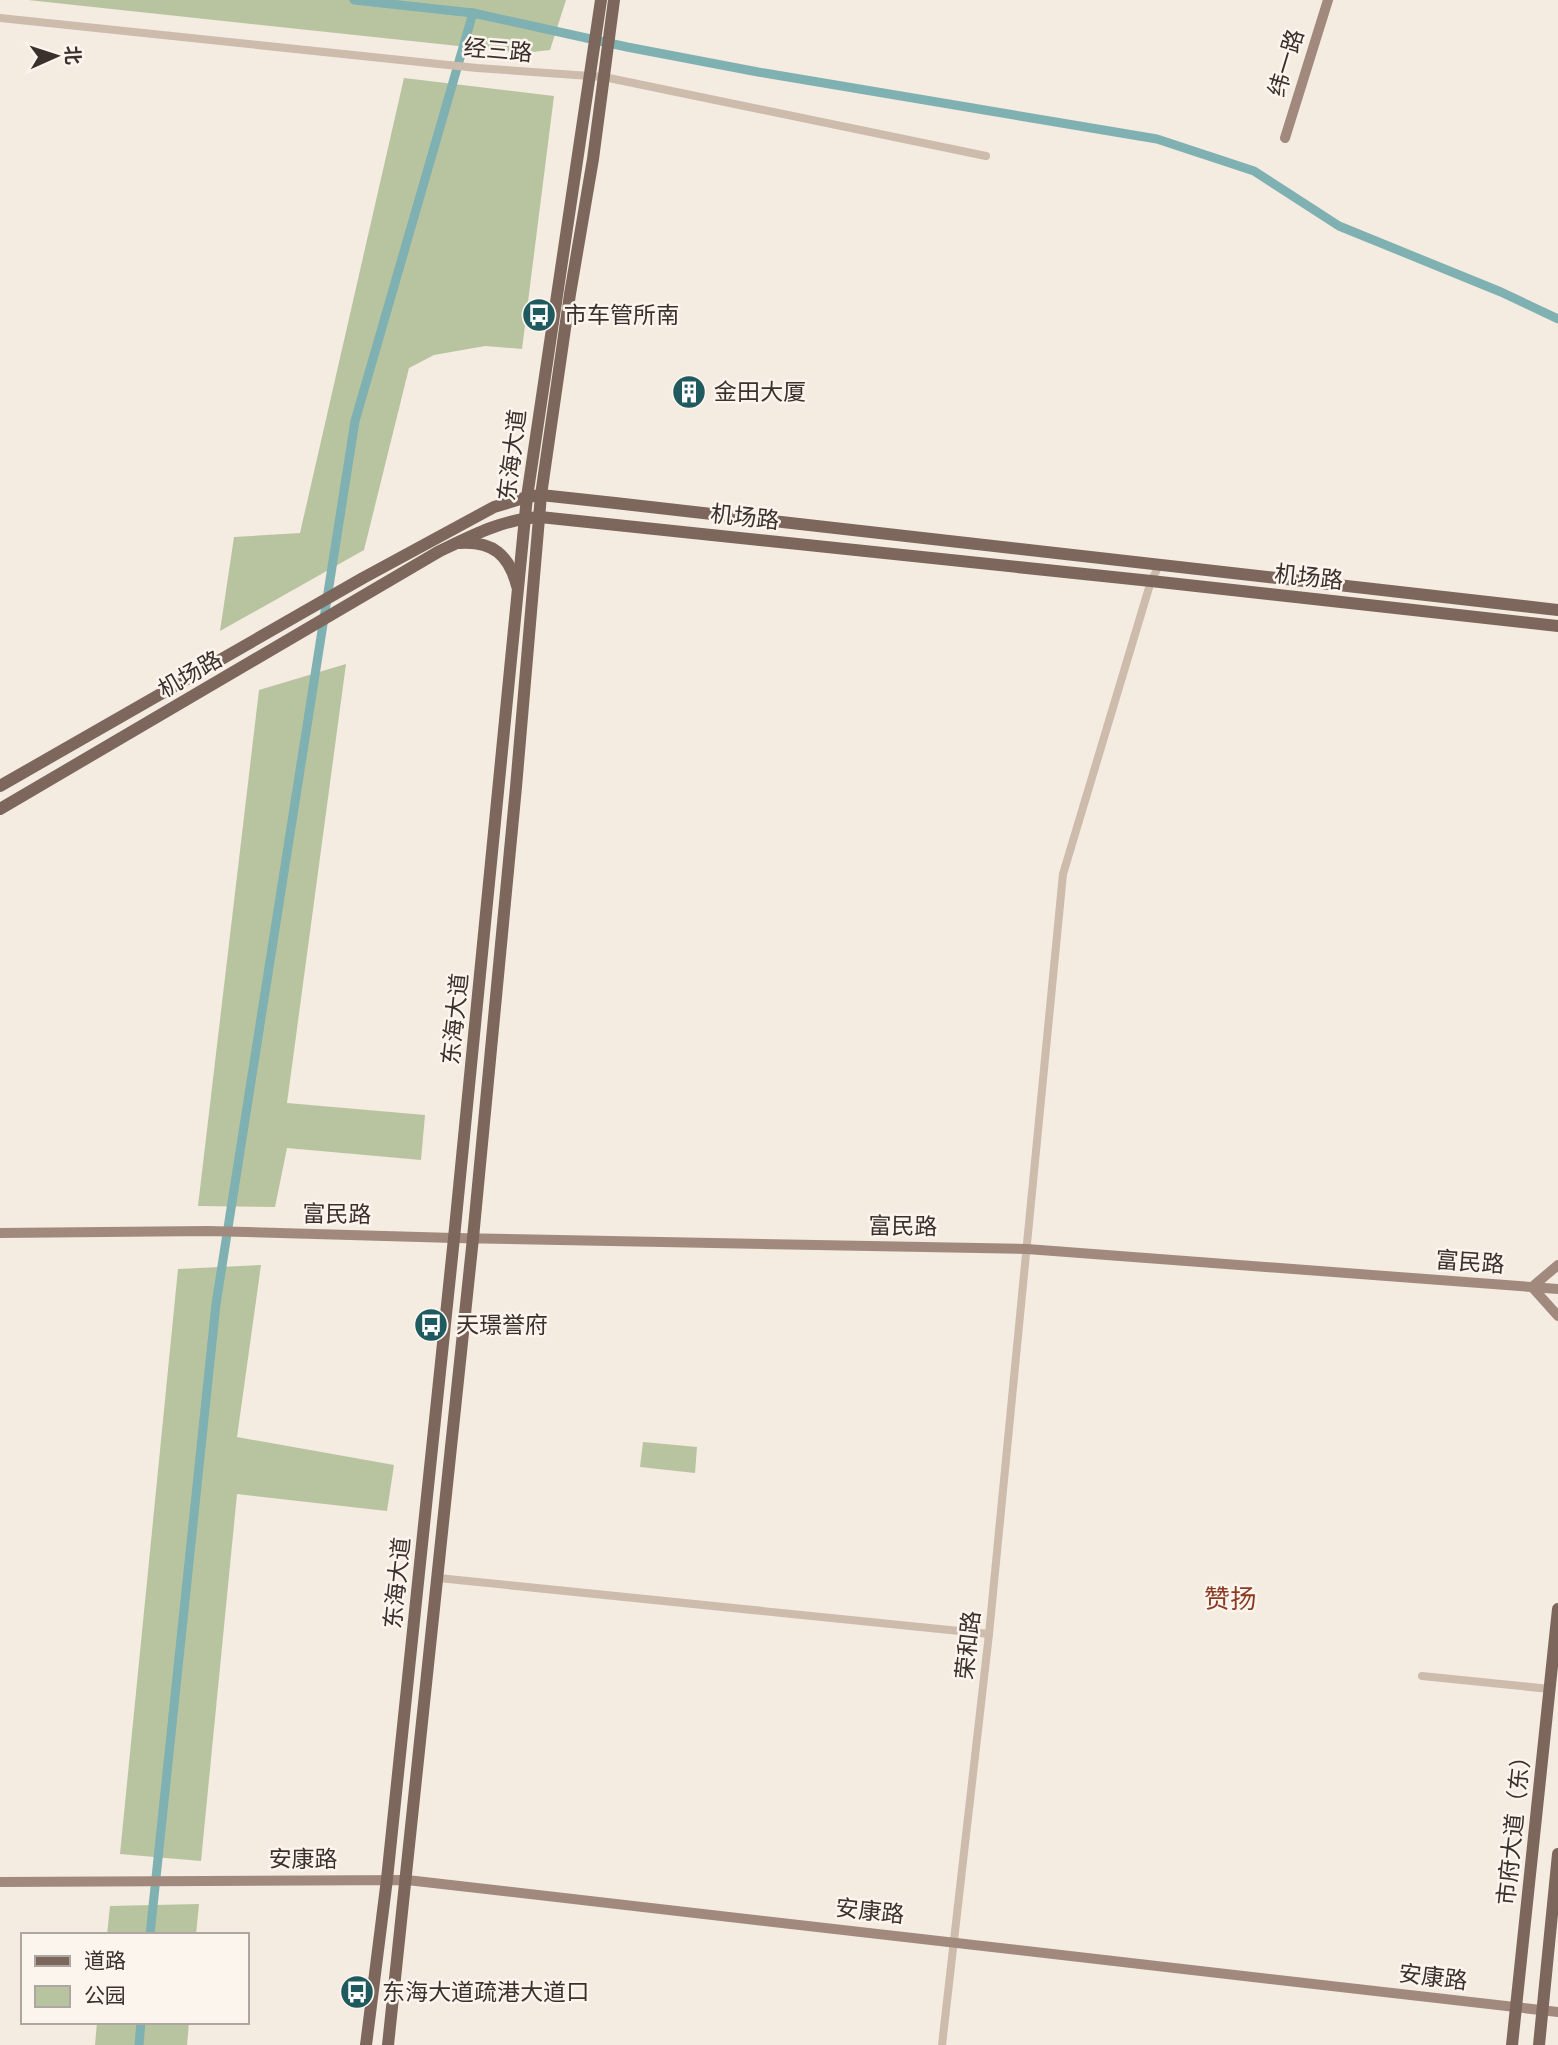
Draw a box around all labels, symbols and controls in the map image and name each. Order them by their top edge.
north arrow [21,21,91,91]
street label: 纬一路 [1263,26,1310,100]
street label: 经三路 [462,34,534,68]
text: 北 [59,45,83,65]
bus stop icon: 市车管所南 [520,296,558,334]
place label: 市车管所南 [564,302,679,330]
building icon: 金田大厦 [670,373,708,411]
place label: 金田大厦 [714,379,806,407]
street label: 东海大道 [493,408,532,502]
street label: 机场路 [709,500,781,536]
street label: 机场路 [1273,560,1345,596]
street label: 机场路 [154,645,227,704]
street label: 东海大道 [437,972,475,1066]
street label: 富民路 [302,1200,372,1230]
street label: 富民路 [868,1212,938,1242]
street label: 富民路 [1435,1247,1505,1279]
bus stop icon: 天璟誉府 [412,1306,450,1344]
place label: 天璟誉府 [456,1312,548,1340]
street label: 东海大道 [379,1536,417,1630]
district label: 赞扬 [1204,1585,1256,1616]
street label: 荣和路 [951,1609,987,1681]
street label: 市府大道（东） [1493,1744,1537,1907]
street label: 安康路 [269,1846,338,1874]
street label: 安康路 [834,1894,906,1930]
legend [21,1933,248,2024]
text: 道路 [84,1949,126,1974]
street label: 安康路 [1397,1960,1469,1996]
bus stop icon: 东海大道疏港大道口 [338,1973,376,2011]
place label: 东海大道疏港大道口 [382,1979,589,2007]
text: 公园 [84,1984,126,2009]

